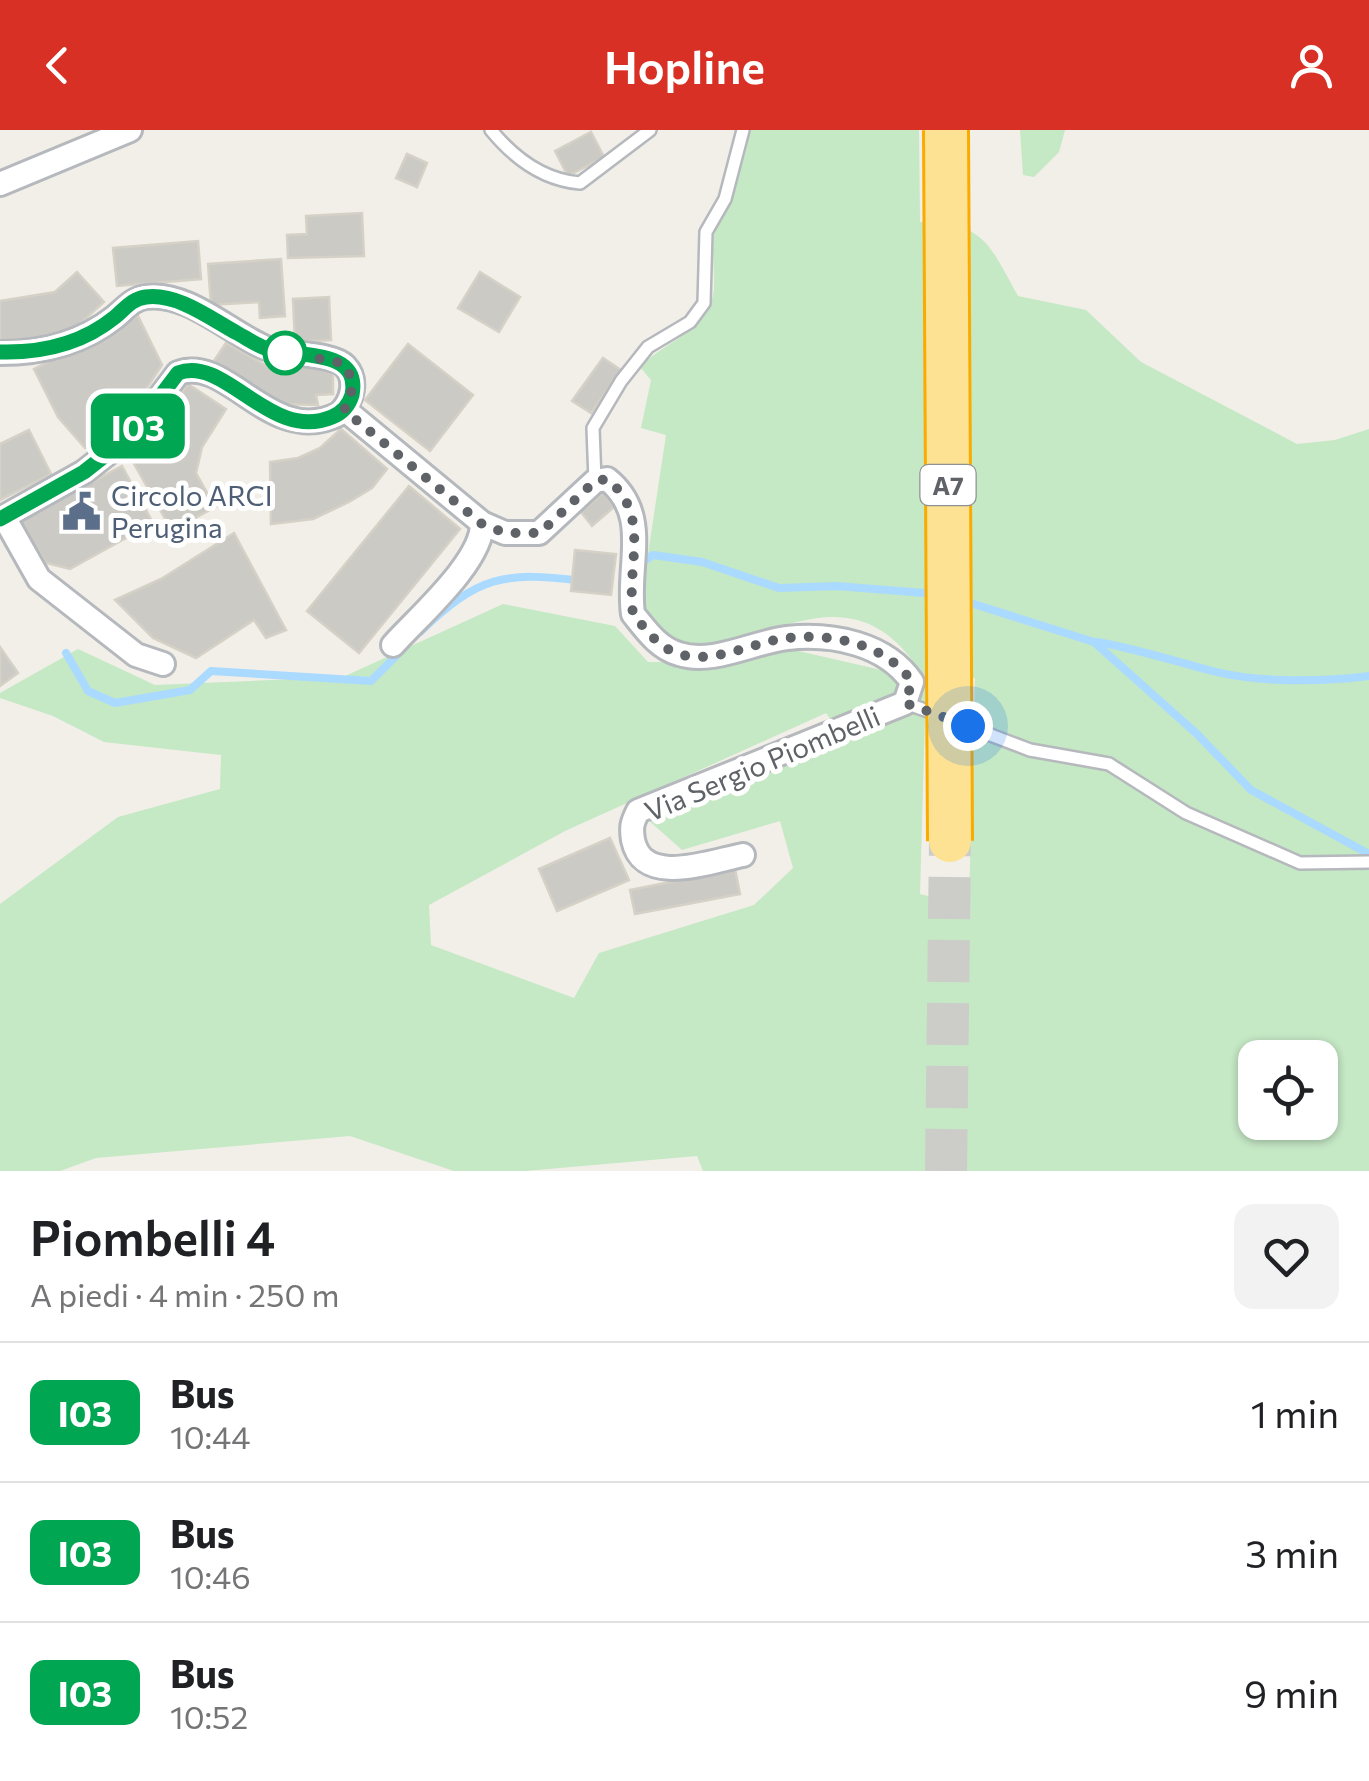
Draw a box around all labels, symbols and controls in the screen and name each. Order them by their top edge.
icon: back [30,38,85,93]
text: Hopline [604,38,765,93]
icon: person [1284,38,1339,93]
unlabelled marker [264,332,306,374]
line badge: I03 [80,394,196,458]
text: I03 [111,405,165,448]
road number: A7 [920,465,976,505]
place label: Circolo ARCI Perugina [111,478,273,544]
public building icon: Circolo ARCI Perugina [60,490,102,532]
street label: Via Sergio Piombelli [639,698,885,828]
your location [943,701,993,751]
map controls [1238,1040,1338,1140]
button: locate [1238,1040,1338,1140]
button: heart [1234,1204,1339,1309]
text: Piombelli 4 [30,1207,275,1266]
text: A piedi · 4 min · 250 m [30,1274,339,1314]
text: Bus [170,1369,235,1416]
text: 1 min [1251,1389,1339,1436]
text: I03 [58,1391,112,1434]
text: 10:44 [170,1416,251,1456]
text: Bus [170,1509,235,1556]
text: 3 min [1245,1529,1339,1576]
text: I03 [58,1531,112,1574]
text: 10:46 [170,1556,251,1596]
text: Bus [170,1649,235,1696]
text: 9 min [1244,1669,1339,1716]
text: I03 [58,1671,112,1714]
text: 10:52 [170,1696,248,1736]

